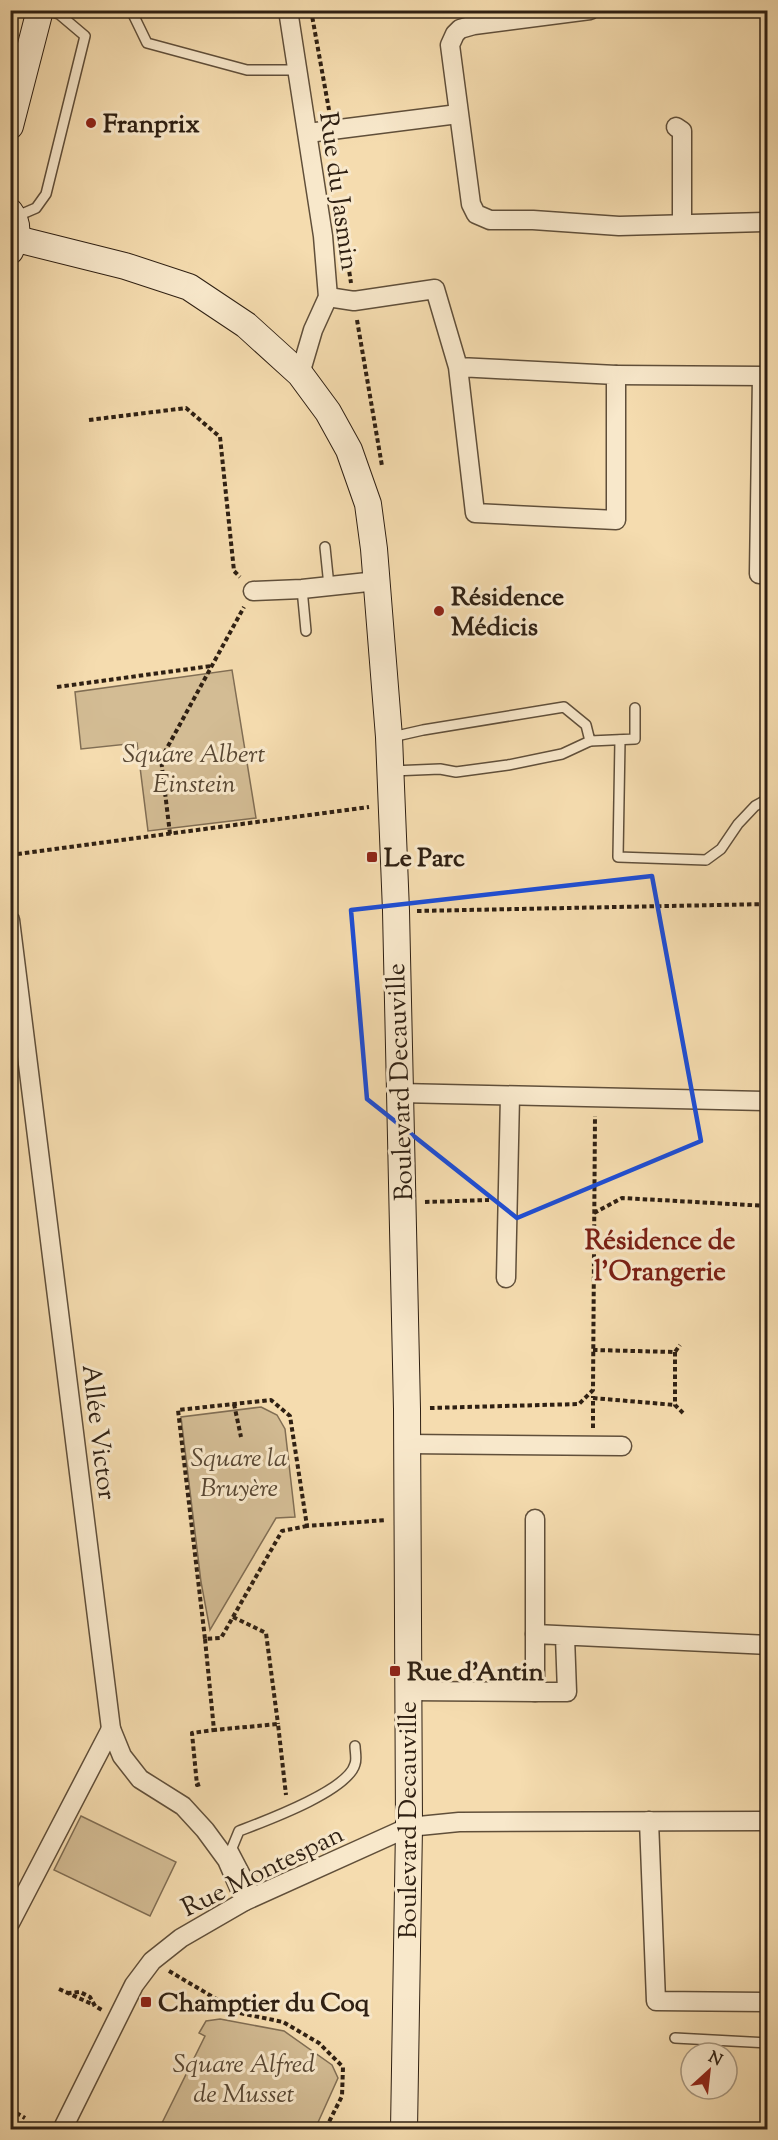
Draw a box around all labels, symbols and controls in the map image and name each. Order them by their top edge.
place label: Franprix [103,107,200,144]
street label: Rue du Jasmin [308,110,367,273]
marker: Franprix [84,116,98,130]
place label: Résidence Médicis [451,580,564,647]
marker: Résidence Médicis [432,604,446,618]
park label: Square Albert Einstein [123,737,266,804]
place label: Le Parc [384,841,465,878]
marker: Le Parc [365,850,379,864]
street label: Boulevard Decauville [379,962,424,1201]
district label: Résidence de l'Orangerie [585,1223,735,1293]
street label: Allée Victor [71,1362,124,1502]
park label: Square la Bruyère [191,1441,287,1508]
place label: Rue d'Antin [407,1655,544,1692]
marker: Rue d'Antin [388,1664,402,1678]
street label: Boulevard Decauville [391,1701,428,1939]
street label: Rue Montespan [176,1817,350,1928]
place label: Champtier du Coq [158,1986,370,2023]
marker: Champtier du Coq [139,1995,153,2009]
north arrow [679,2041,739,2101]
park label: Square Alfred de Musset [173,2047,315,2114]
text: N [704,2047,726,2073]

